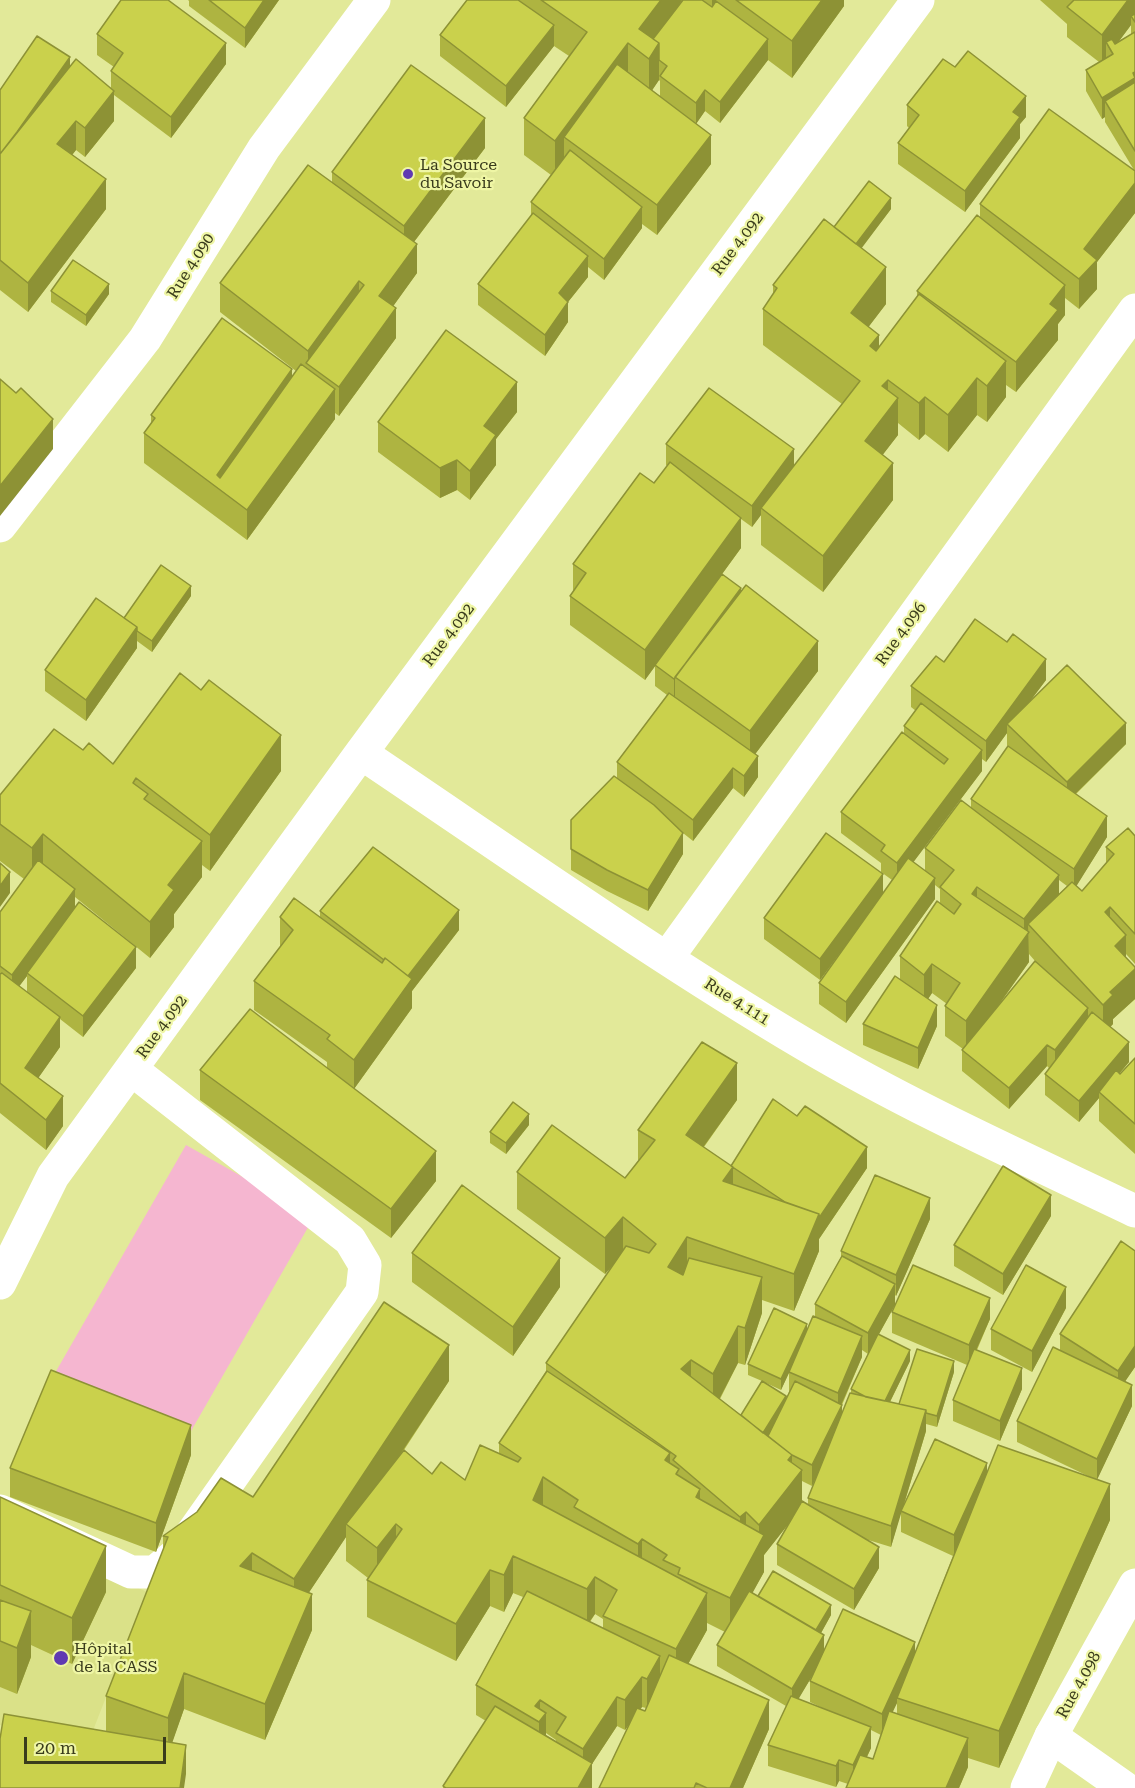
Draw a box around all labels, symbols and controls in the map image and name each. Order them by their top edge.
place label: La Source du Savoir [420,155,497,193]
marker: La Source du Savoir [401,167,415,181]
street label: Rue 4.092 [708,209,768,279]
street label: Rue 4.090 [163,230,219,302]
street label: Rue 4.096 [872,599,930,669]
street label: Rue 4.092 [419,600,479,670]
street label: Rue 4.111 [701,974,773,1030]
street label: Rue 4.092 [133,992,191,1062]
place label: Hôpital de la CASS [74,1639,157,1677]
street label: Rue 4.098 [1053,1648,1105,1722]
marker: Hôpital de la CASS [52,1649,70,1667]
scale bar [27,1725,170,1763]
text: 20 m [35,1737,76,1758]

